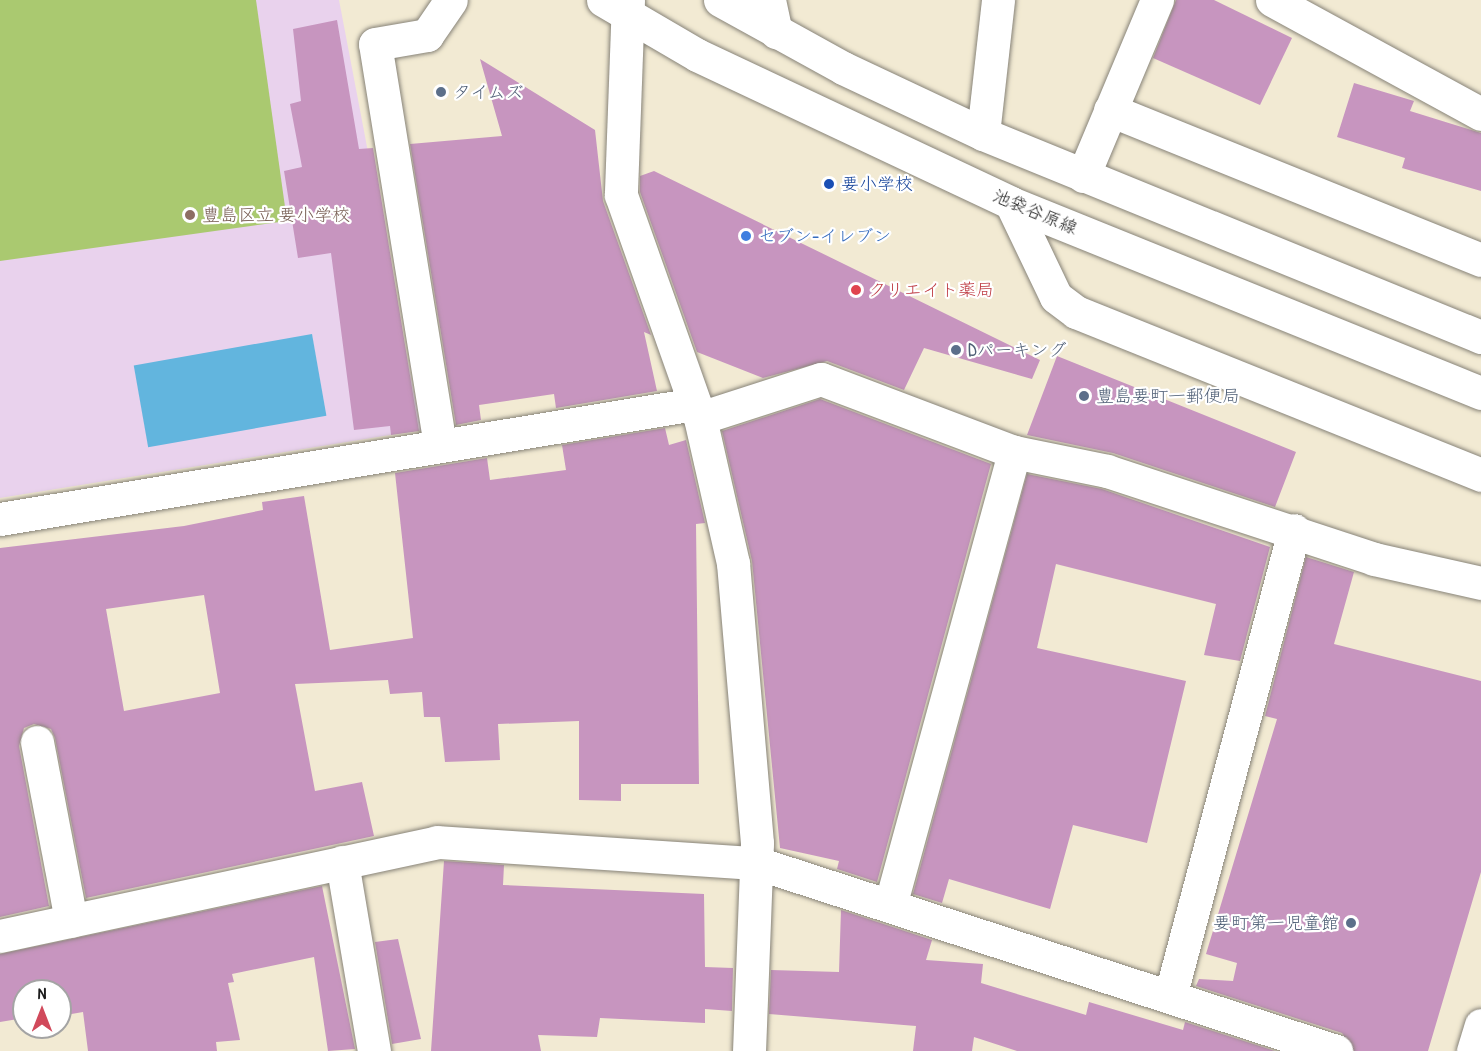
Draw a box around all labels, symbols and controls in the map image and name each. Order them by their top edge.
place label: タイムズ [453,81,525,103]
marker: タイムズ [434,85,448,99]
place label: 要小学校 [841,173,913,195]
marker: 要小学校 [822,177,836,191]
street label: 池袋谷原線 [989,184,1081,240]
place label: 豊島区立 要小学校 [202,204,350,226]
marker: 豊島区立 要小学校 [183,208,197,222]
place label: セブン-イレブン [758,225,891,247]
marker: セブン-イレブン [739,229,753,243]
place label: クリエイト薬局 [868,279,994,301]
marker: クリエイト薬局 [849,283,863,297]
place label: Dパーキング [968,339,1067,361]
marker: Dパーキング [949,343,963,357]
place label: 豊島要町一郵便局 [1096,385,1240,407]
marker: 豊島要町一郵便局 [1077,389,1091,403]
place label: 要町第一児童館 [1213,912,1339,934]
marker: 要町第一児童館 [1344,916,1358,930]
north arrow [12,979,72,1039]
text: N [38,982,46,1004]

